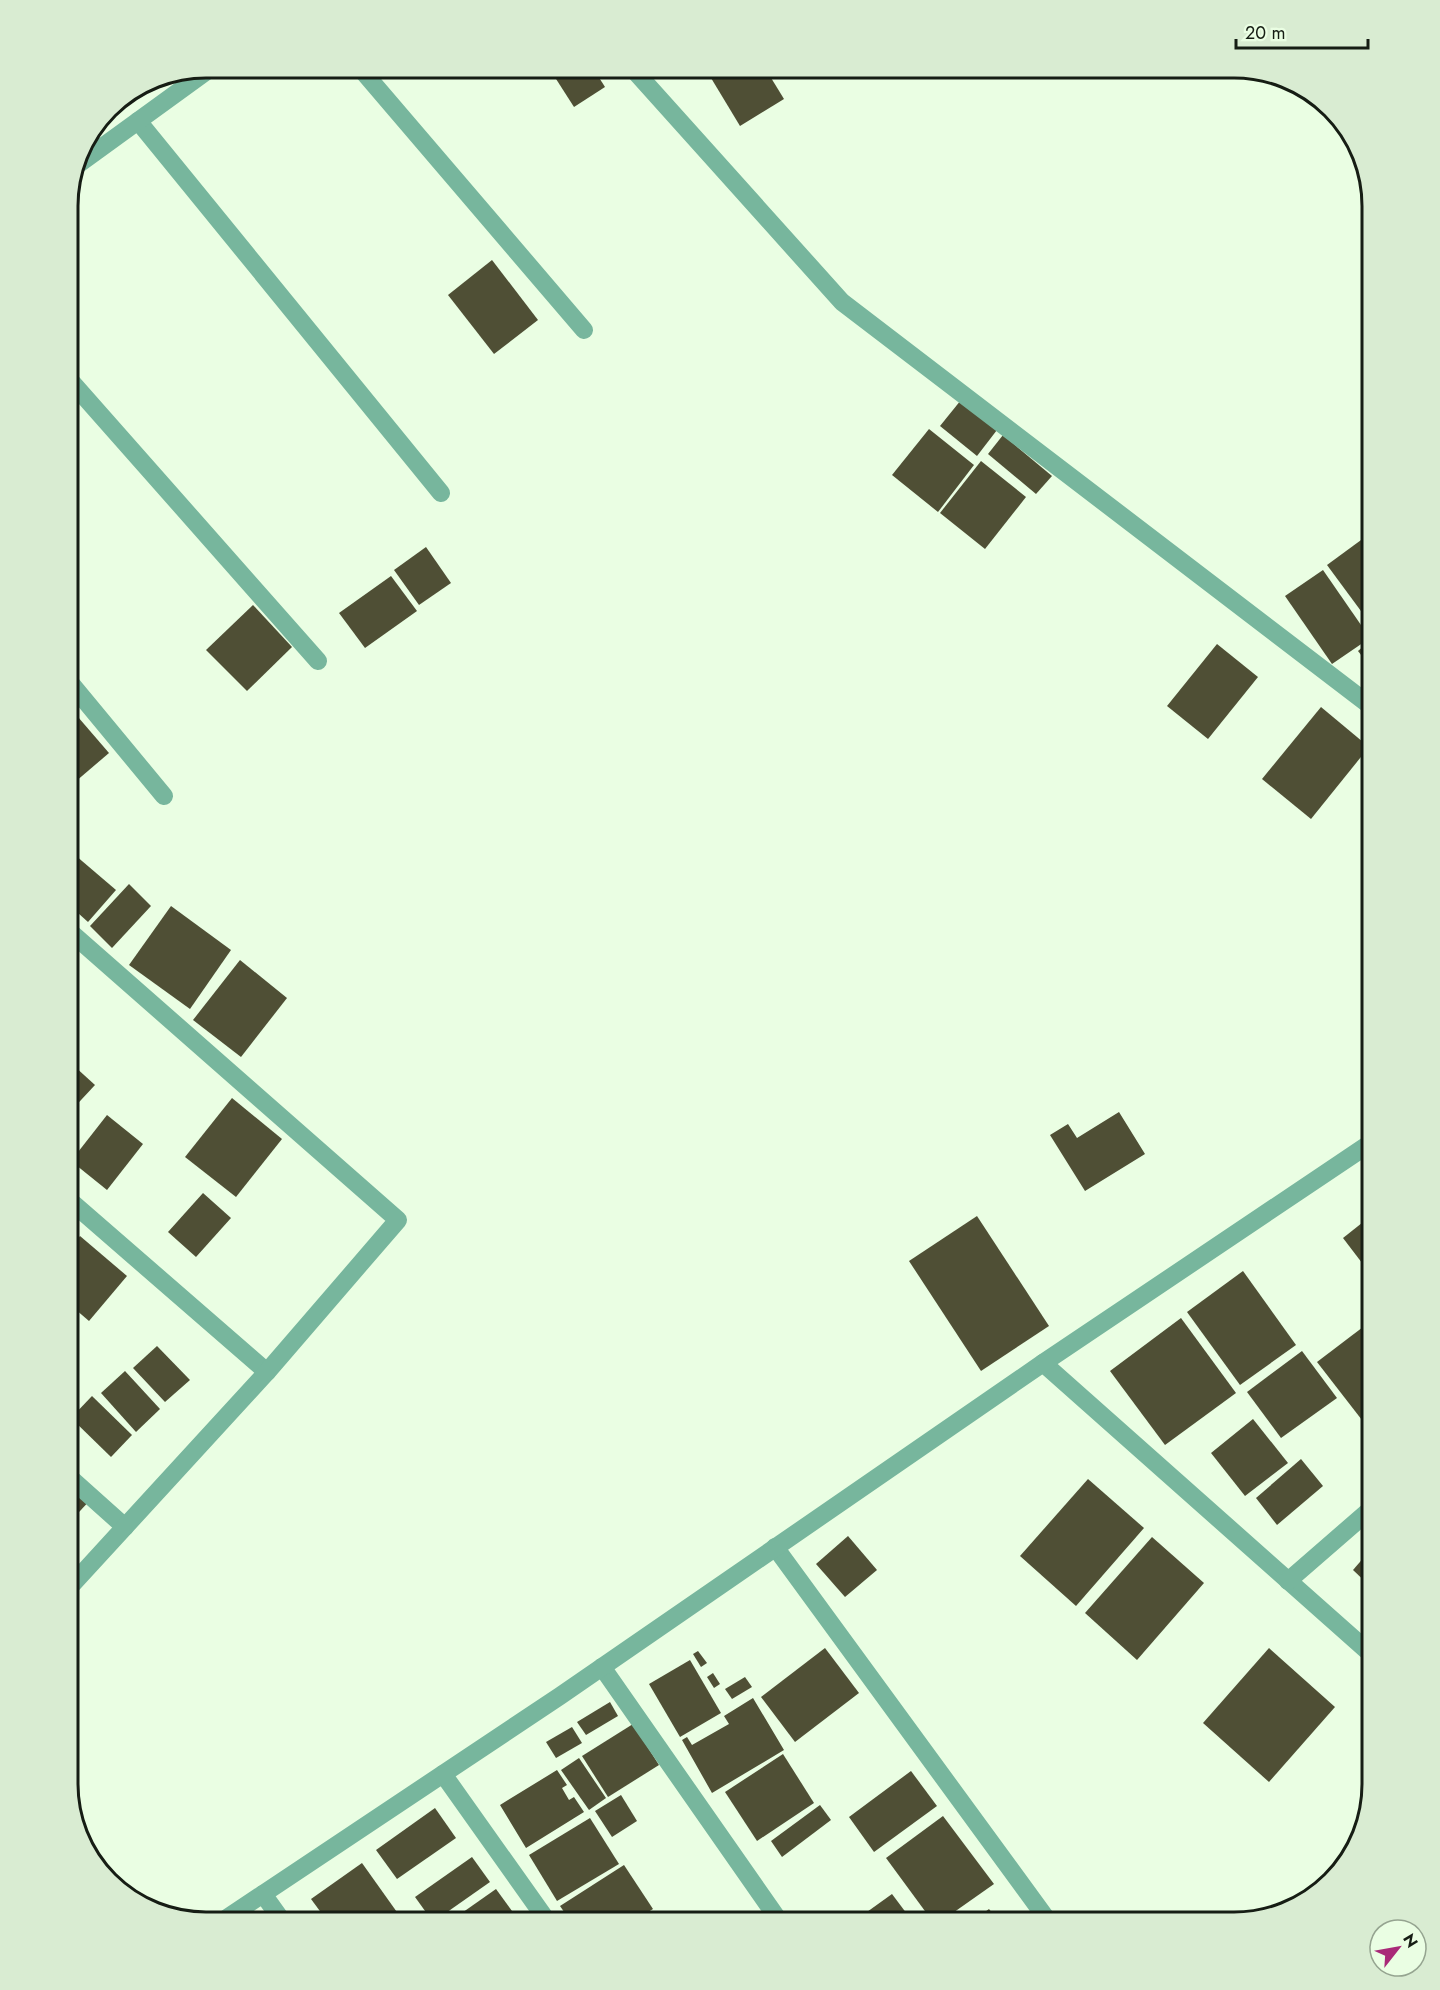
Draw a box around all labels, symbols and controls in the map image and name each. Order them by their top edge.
scale bar [1236,12,1368,50]
text: 20 m [1245,20,1285,46]
north arrow [1368,1918,1428,1978]
text: N [1397,1929,1424,1952]

